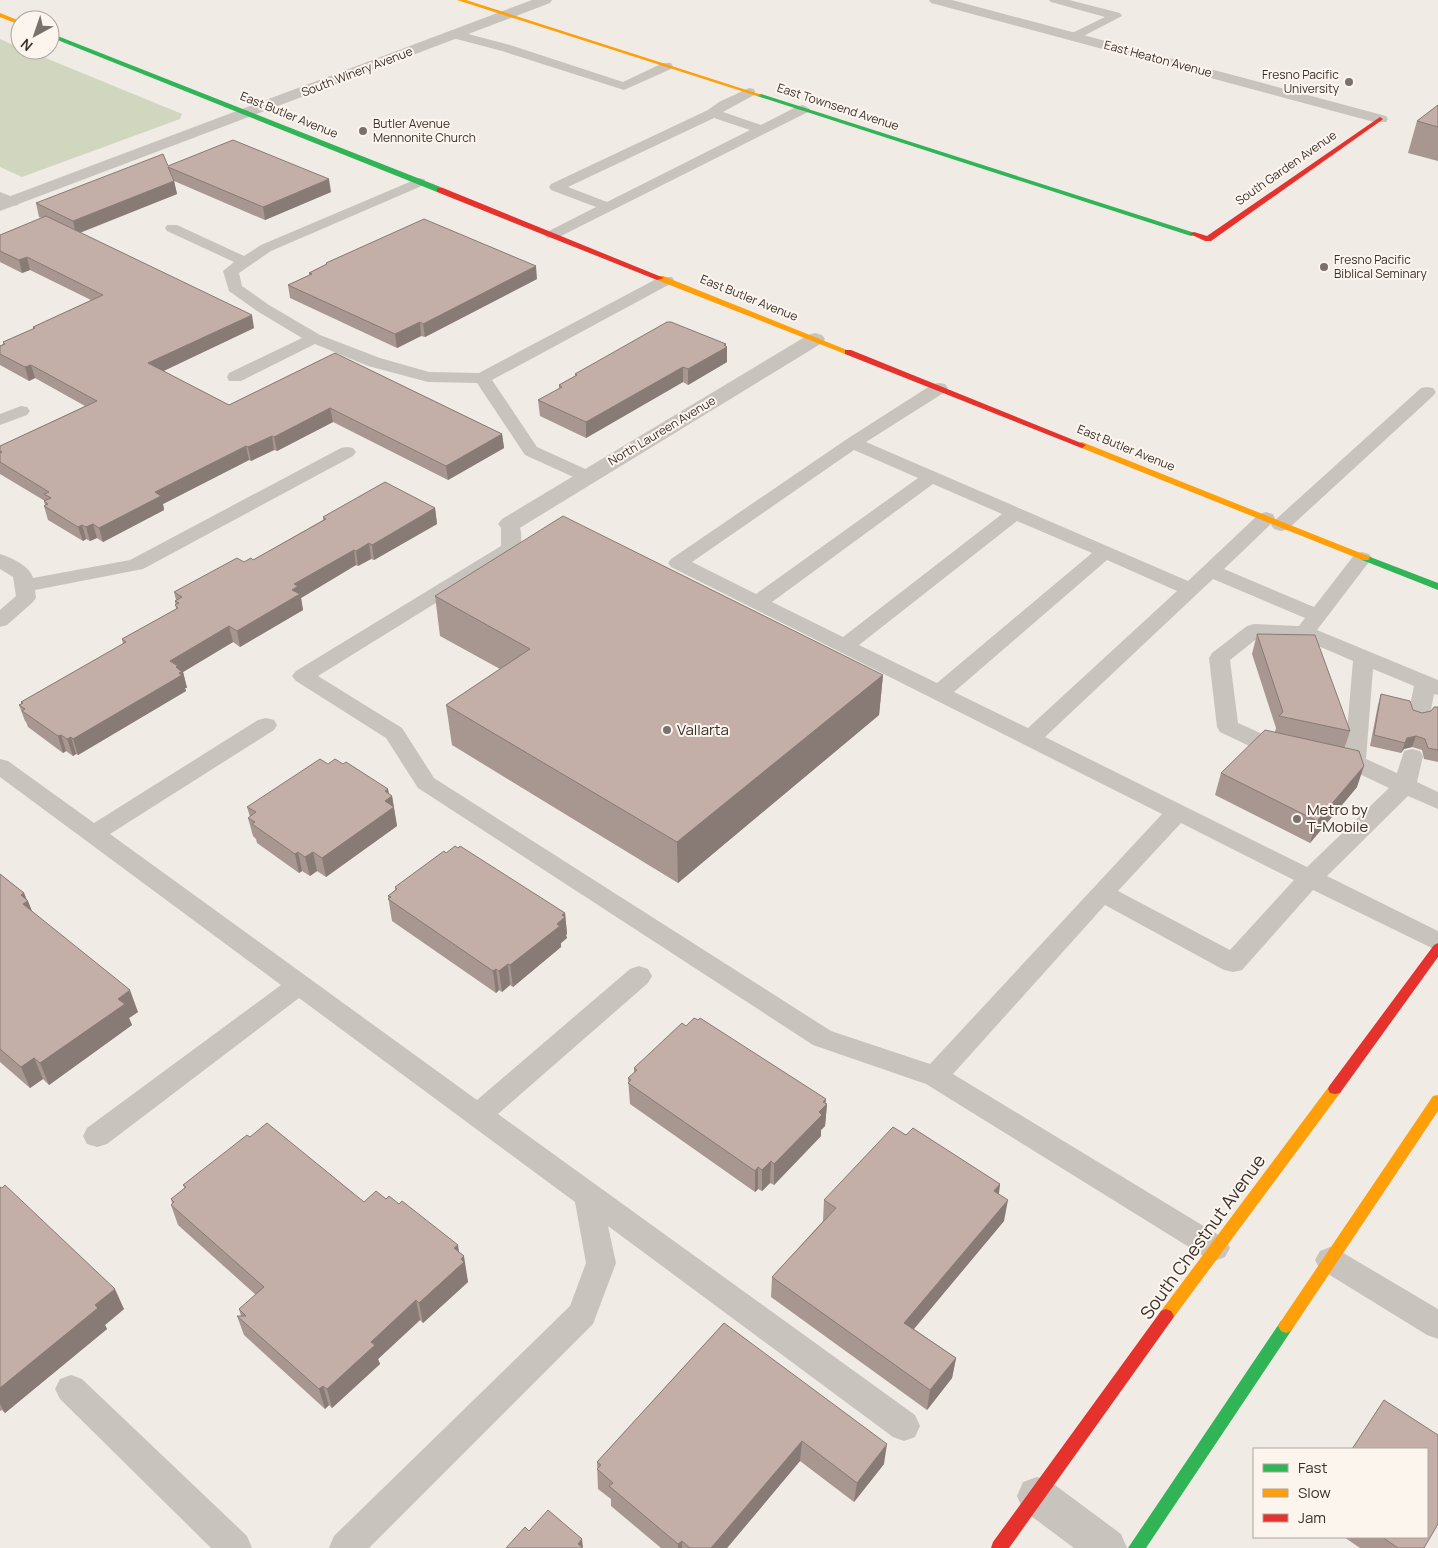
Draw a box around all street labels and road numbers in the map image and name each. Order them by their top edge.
street label: East Heaton Avenue [1102,36,1214,81]
street label: South Winery Avenue [299,42,415,101]
street label: East Townsend Avenue [775,79,901,134]
street label: East Butler Avenue [238,87,341,142]
street label: South Garden Avenue [1232,126,1340,209]
street label: East Butler Avenue [698,270,801,325]
street label: North Laureen Avenue [605,392,719,469]
street label: East Butler Avenue [1075,420,1178,475]
street label: South Chestnut Avenue [1134,1149,1270,1324]

